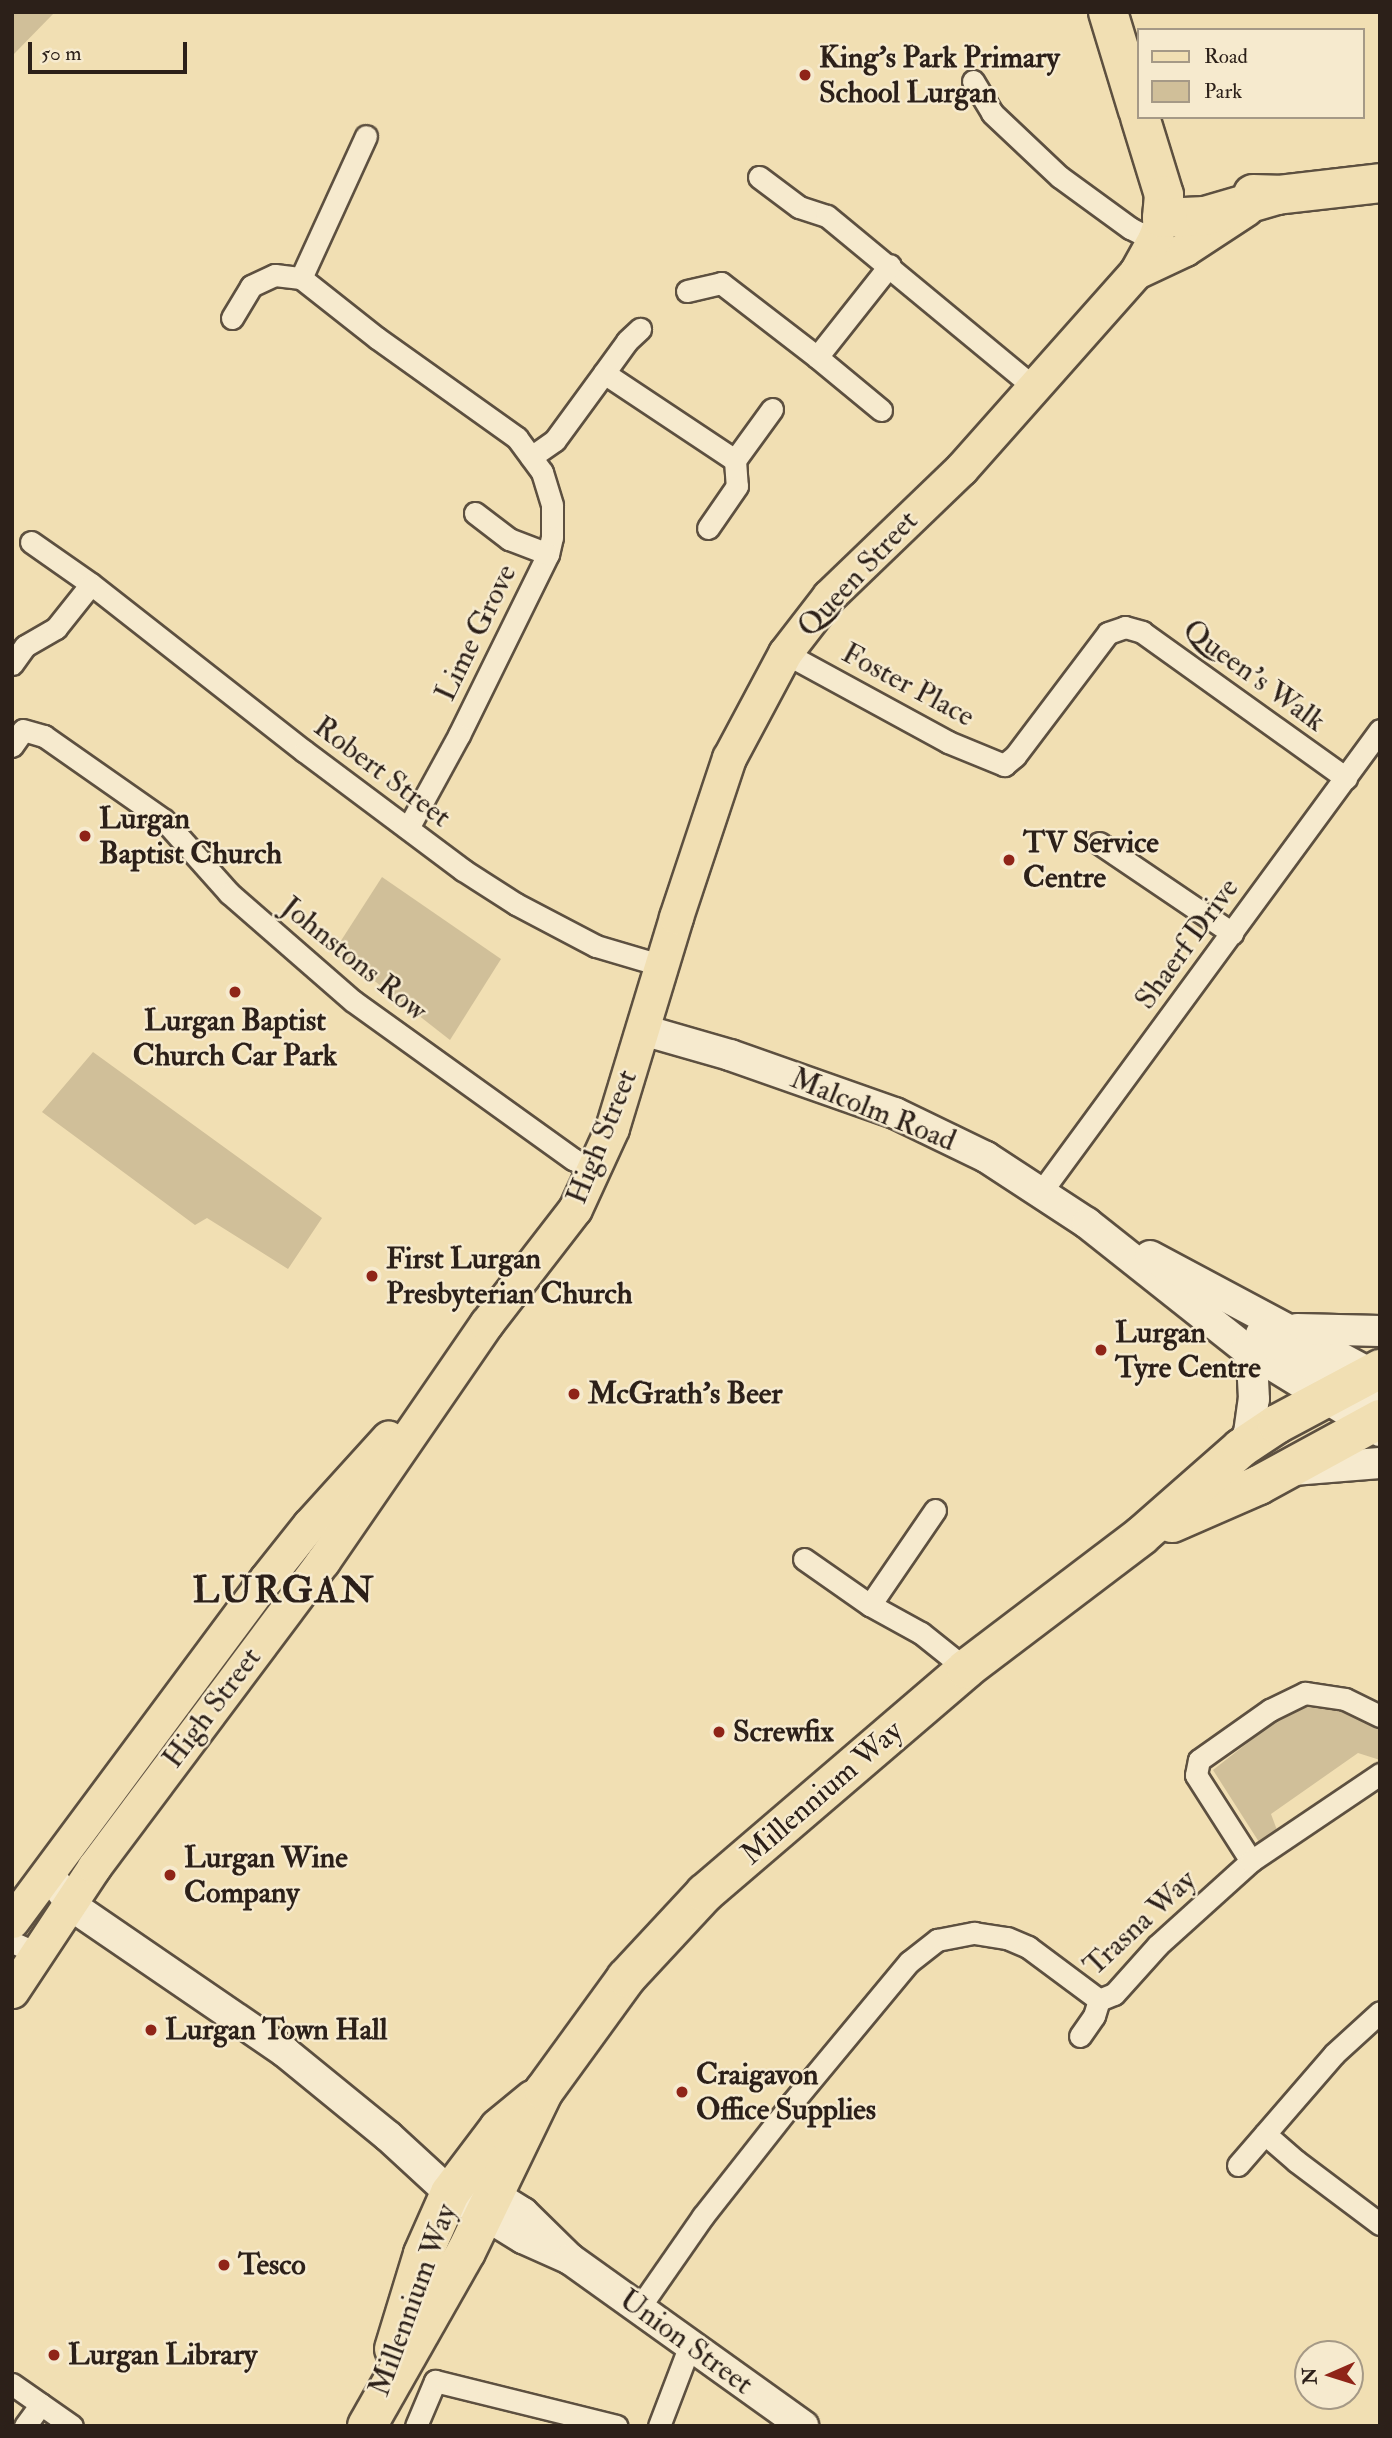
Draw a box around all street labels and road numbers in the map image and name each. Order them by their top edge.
street label: Queen Street [790,503,926,645]
street label: Lime Grove [428,559,524,707]
street label: Queen's Walk [1176,612,1332,740]
street label: Foster Place [836,635,980,735]
street label: Robert Street [306,709,458,835]
street label: Shaerf Drive [1127,871,1247,1017]
street label: Johnstons Row [274,889,434,1029]
street label: Malcolm Road [785,1061,961,1159]
street label: High Street [559,1065,645,1209]
street label: High Street [155,1641,269,1775]
street label: Millennium Way [734,1713,910,1873]
street label: Trasna Way [1077,1862,1203,1984]
street label: Millennium Way [362,2199,464,2401]
street label: Union Street [612,2282,760,2402]

